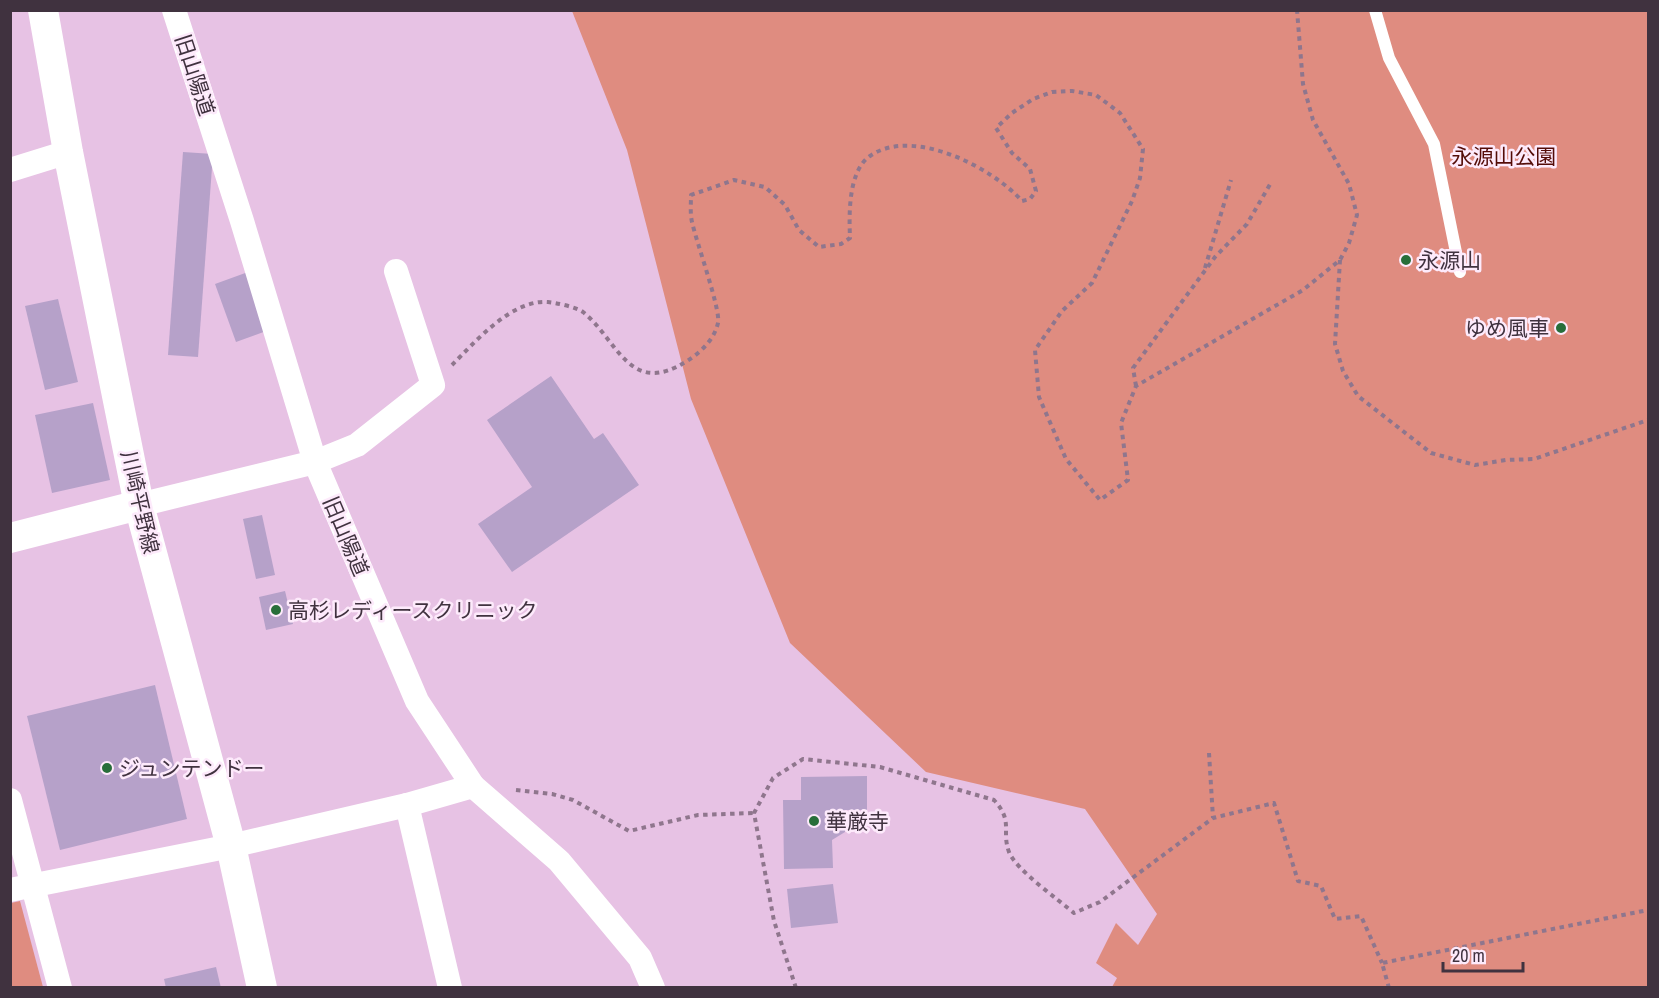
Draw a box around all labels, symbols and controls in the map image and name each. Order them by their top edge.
street label: 旧山陽道 [168,31,222,119]
park label: 永源山公園 [1452,142,1557,171]
place label: 永源山 [1418,246,1481,275]
marker: 永源山 [1399,253,1413,267]
place label: ゆめ風車 [1465,314,1549,343]
marker: ゆめ風車 [1554,321,1568,335]
street label: 川崎平野線 [114,448,166,556]
street label: 旧山陽道 [316,492,376,580]
place label: 高杉レディースクリニック [288,596,537,625]
marker: 高杉レディースクリニック [269,603,283,617]
place label: ジュンテンドー [119,754,265,783]
marker: ジュンテンドー [100,761,114,775]
place label: 華厳寺 [826,807,889,836]
marker: 華厳寺 [807,814,821,828]
scale bar [1443,935,1522,973]
text: 20 m [1452,943,1485,968]

